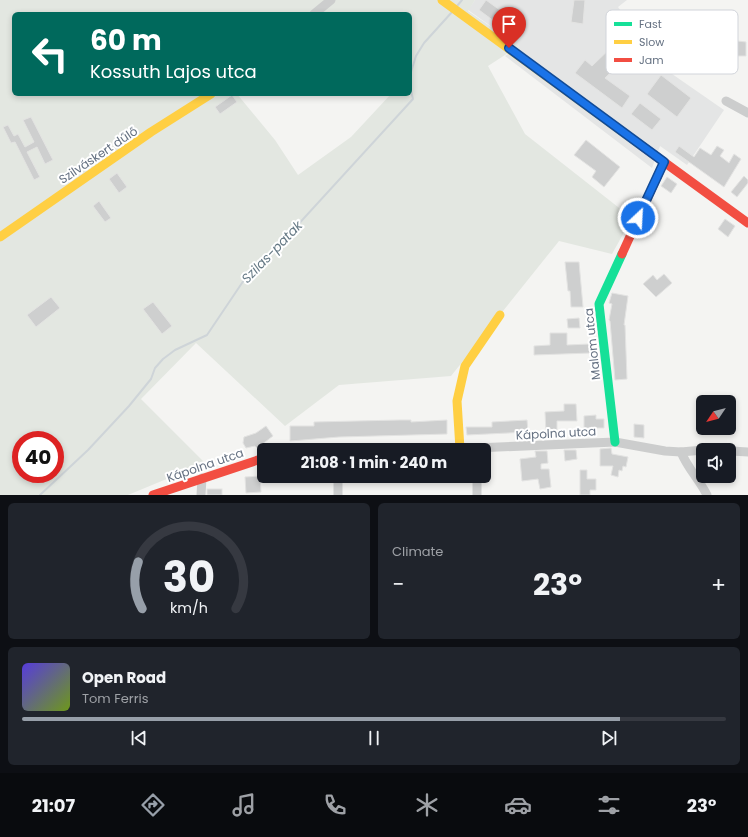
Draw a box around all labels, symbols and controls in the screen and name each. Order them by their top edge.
pin [492,7.0,526,48]
legend [606,10,738,74]
icon: arrive [498,13,520,35]
text: Fast [639,16,662,32]
text: 60 m [90,21,162,60]
icon: left [24,28,76,80]
text: Slow [639,34,664,50]
text: Jam [639,52,664,68]
text: Kossuth Lajos utca [90,59,257,84]
street label: Szilváskert dűlő [55,122,141,188]
position arrow [617,197,659,239]
water label: Szilas-patak [237,216,308,288]
street label: Malom utca [580,307,604,381]
north arrow [696,395,736,435]
map controls [696,395,736,483]
street label: Kápolna utca [515,422,597,444]
speed limit sign: 40 [12,431,64,483]
button: sound [696,443,736,483]
street label: Kápolna utca [164,444,246,486]
text: 21:08 · 1 min · 240 m [301,452,447,473]
text: Climate [392,542,443,561]
text: 30 [163,548,215,607]
text: 23° [533,563,582,606]
text: − [392,569,404,600]
text: + [711,569,726,600]
text: km/h [170,598,208,618]
text: Open Road [82,667,166,688]
text: Tom Ferris [82,689,149,708]
icon: previous [128,727,150,749]
icon: pause [363,727,385,749]
icon: next [598,727,620,749]
icon: directions [139,791,167,819]
icon: music [230,791,258,819]
icon: phone [321,791,349,819]
icon: climate [413,791,441,819]
icon: car [504,791,532,819]
icon: filters [595,791,623,819]
text: 21:07 [32,793,75,818]
text: 23° [687,793,716,818]

